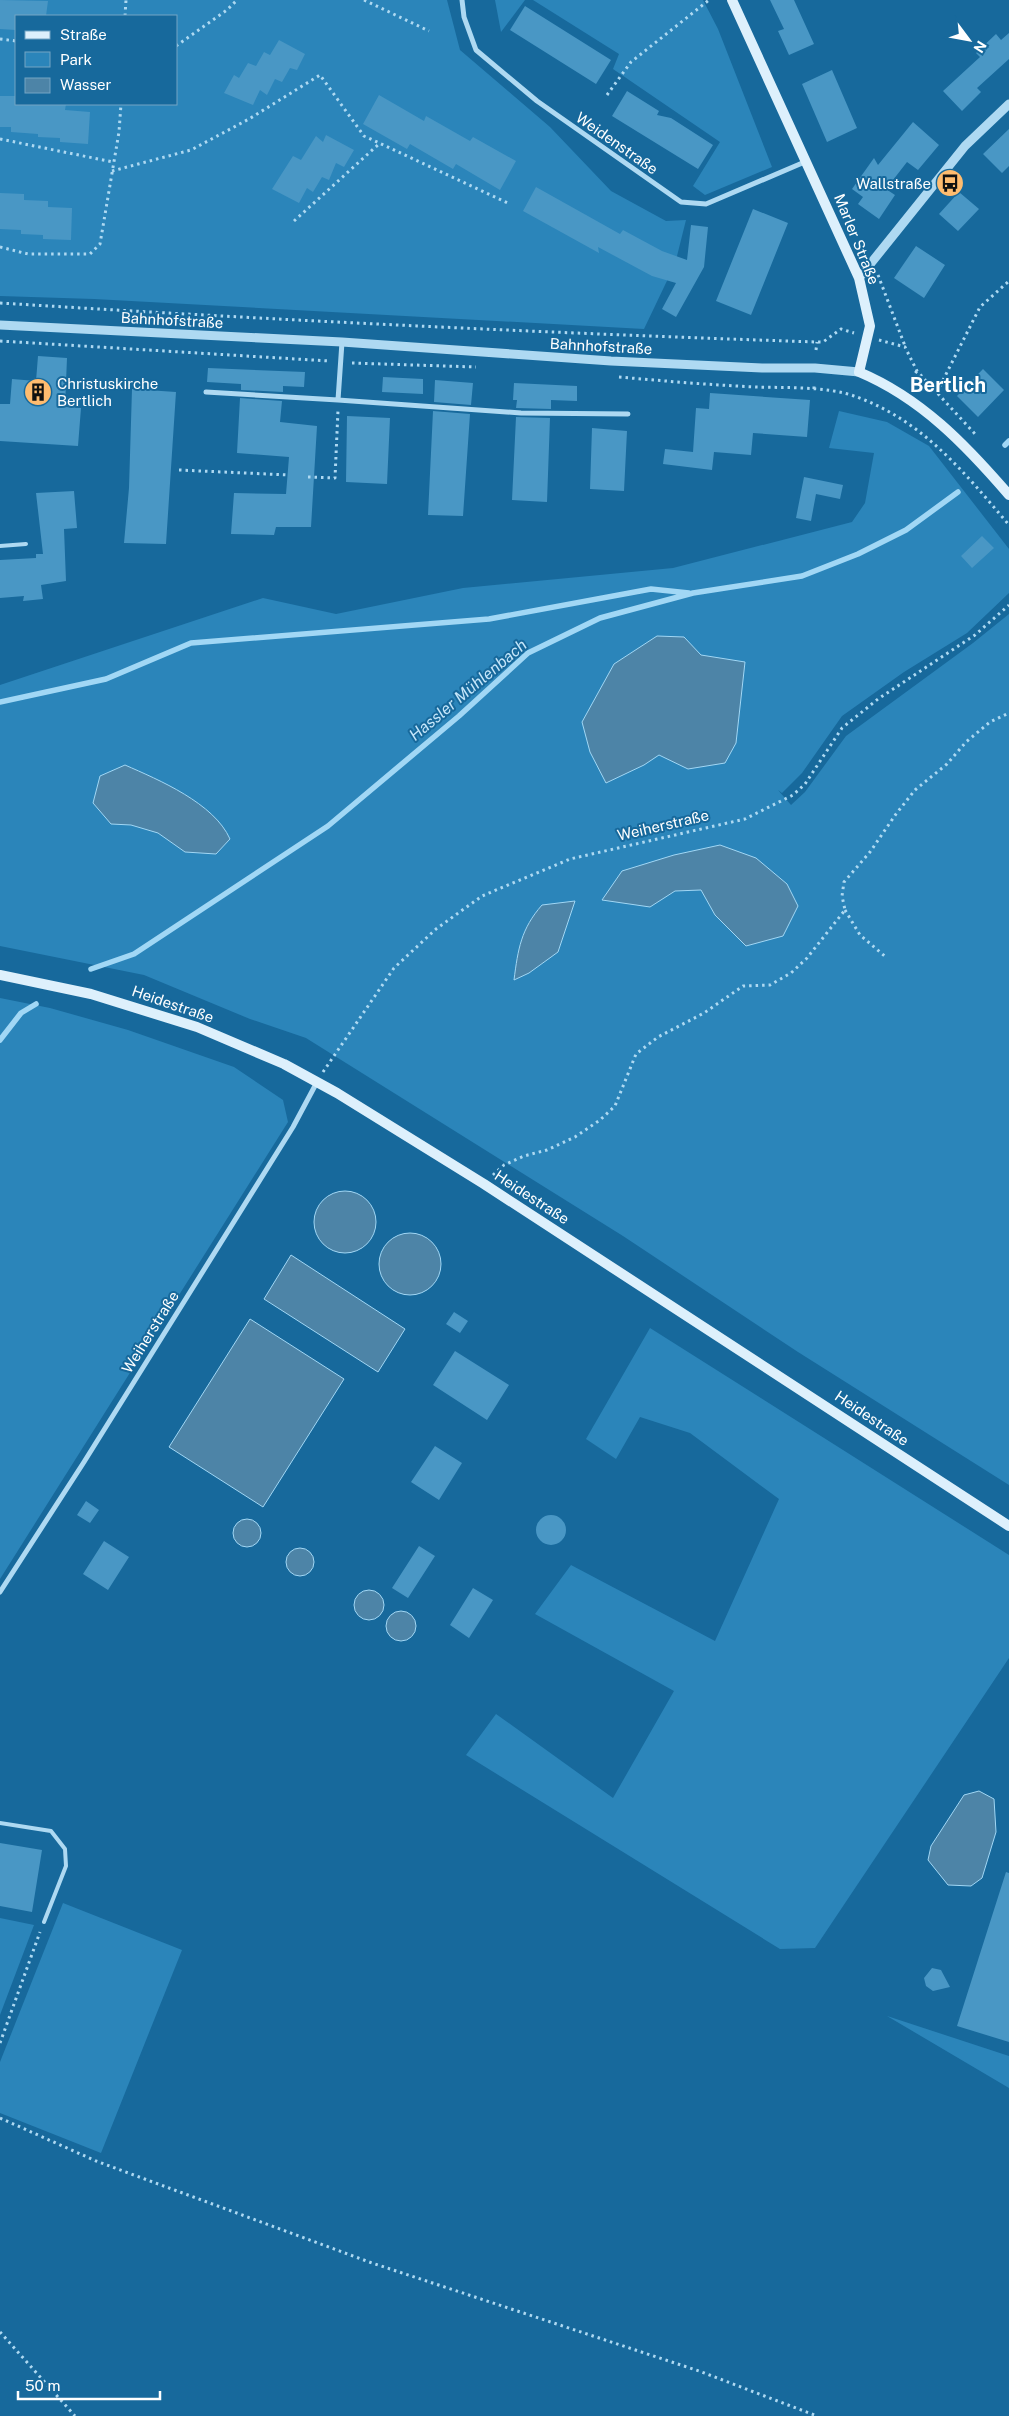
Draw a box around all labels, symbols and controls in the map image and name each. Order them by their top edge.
legend [15,15,178,105]
north arrow [944,15,994,65]
text: Straße [60,26,107,43]
text: N [970,38,990,56]
text: Park [60,51,92,68]
text: Wasser [60,76,112,93]
street label: Weidenstraße [573,108,661,178]
bus stop icon: Wallstraße [935,168,965,198]
place label: Wallstraße [856,175,931,192]
street label: Marler Straße [831,191,883,287]
street label: Bahnhofstraße [120,309,224,331]
street label: Bahnhofstraße [549,335,653,357]
district label: Bertlich [910,373,986,397]
place label: Christuskirche Bertlich [57,375,158,409]
building icon: Christuskirche Bertlich [23,377,53,407]
water label: Hassler Mühlenbach [405,635,531,745]
street label: Weiherstraße [616,806,710,844]
street label: Heidestraße [130,982,216,1026]
street label: Heidestraße [492,1167,572,1227]
street label: Weiherstraße [118,1288,182,1376]
street label: Heidestraße [832,1387,912,1449]
scale bar [18,2368,160,2400]
text: 50 m [25,2377,60,2394]

